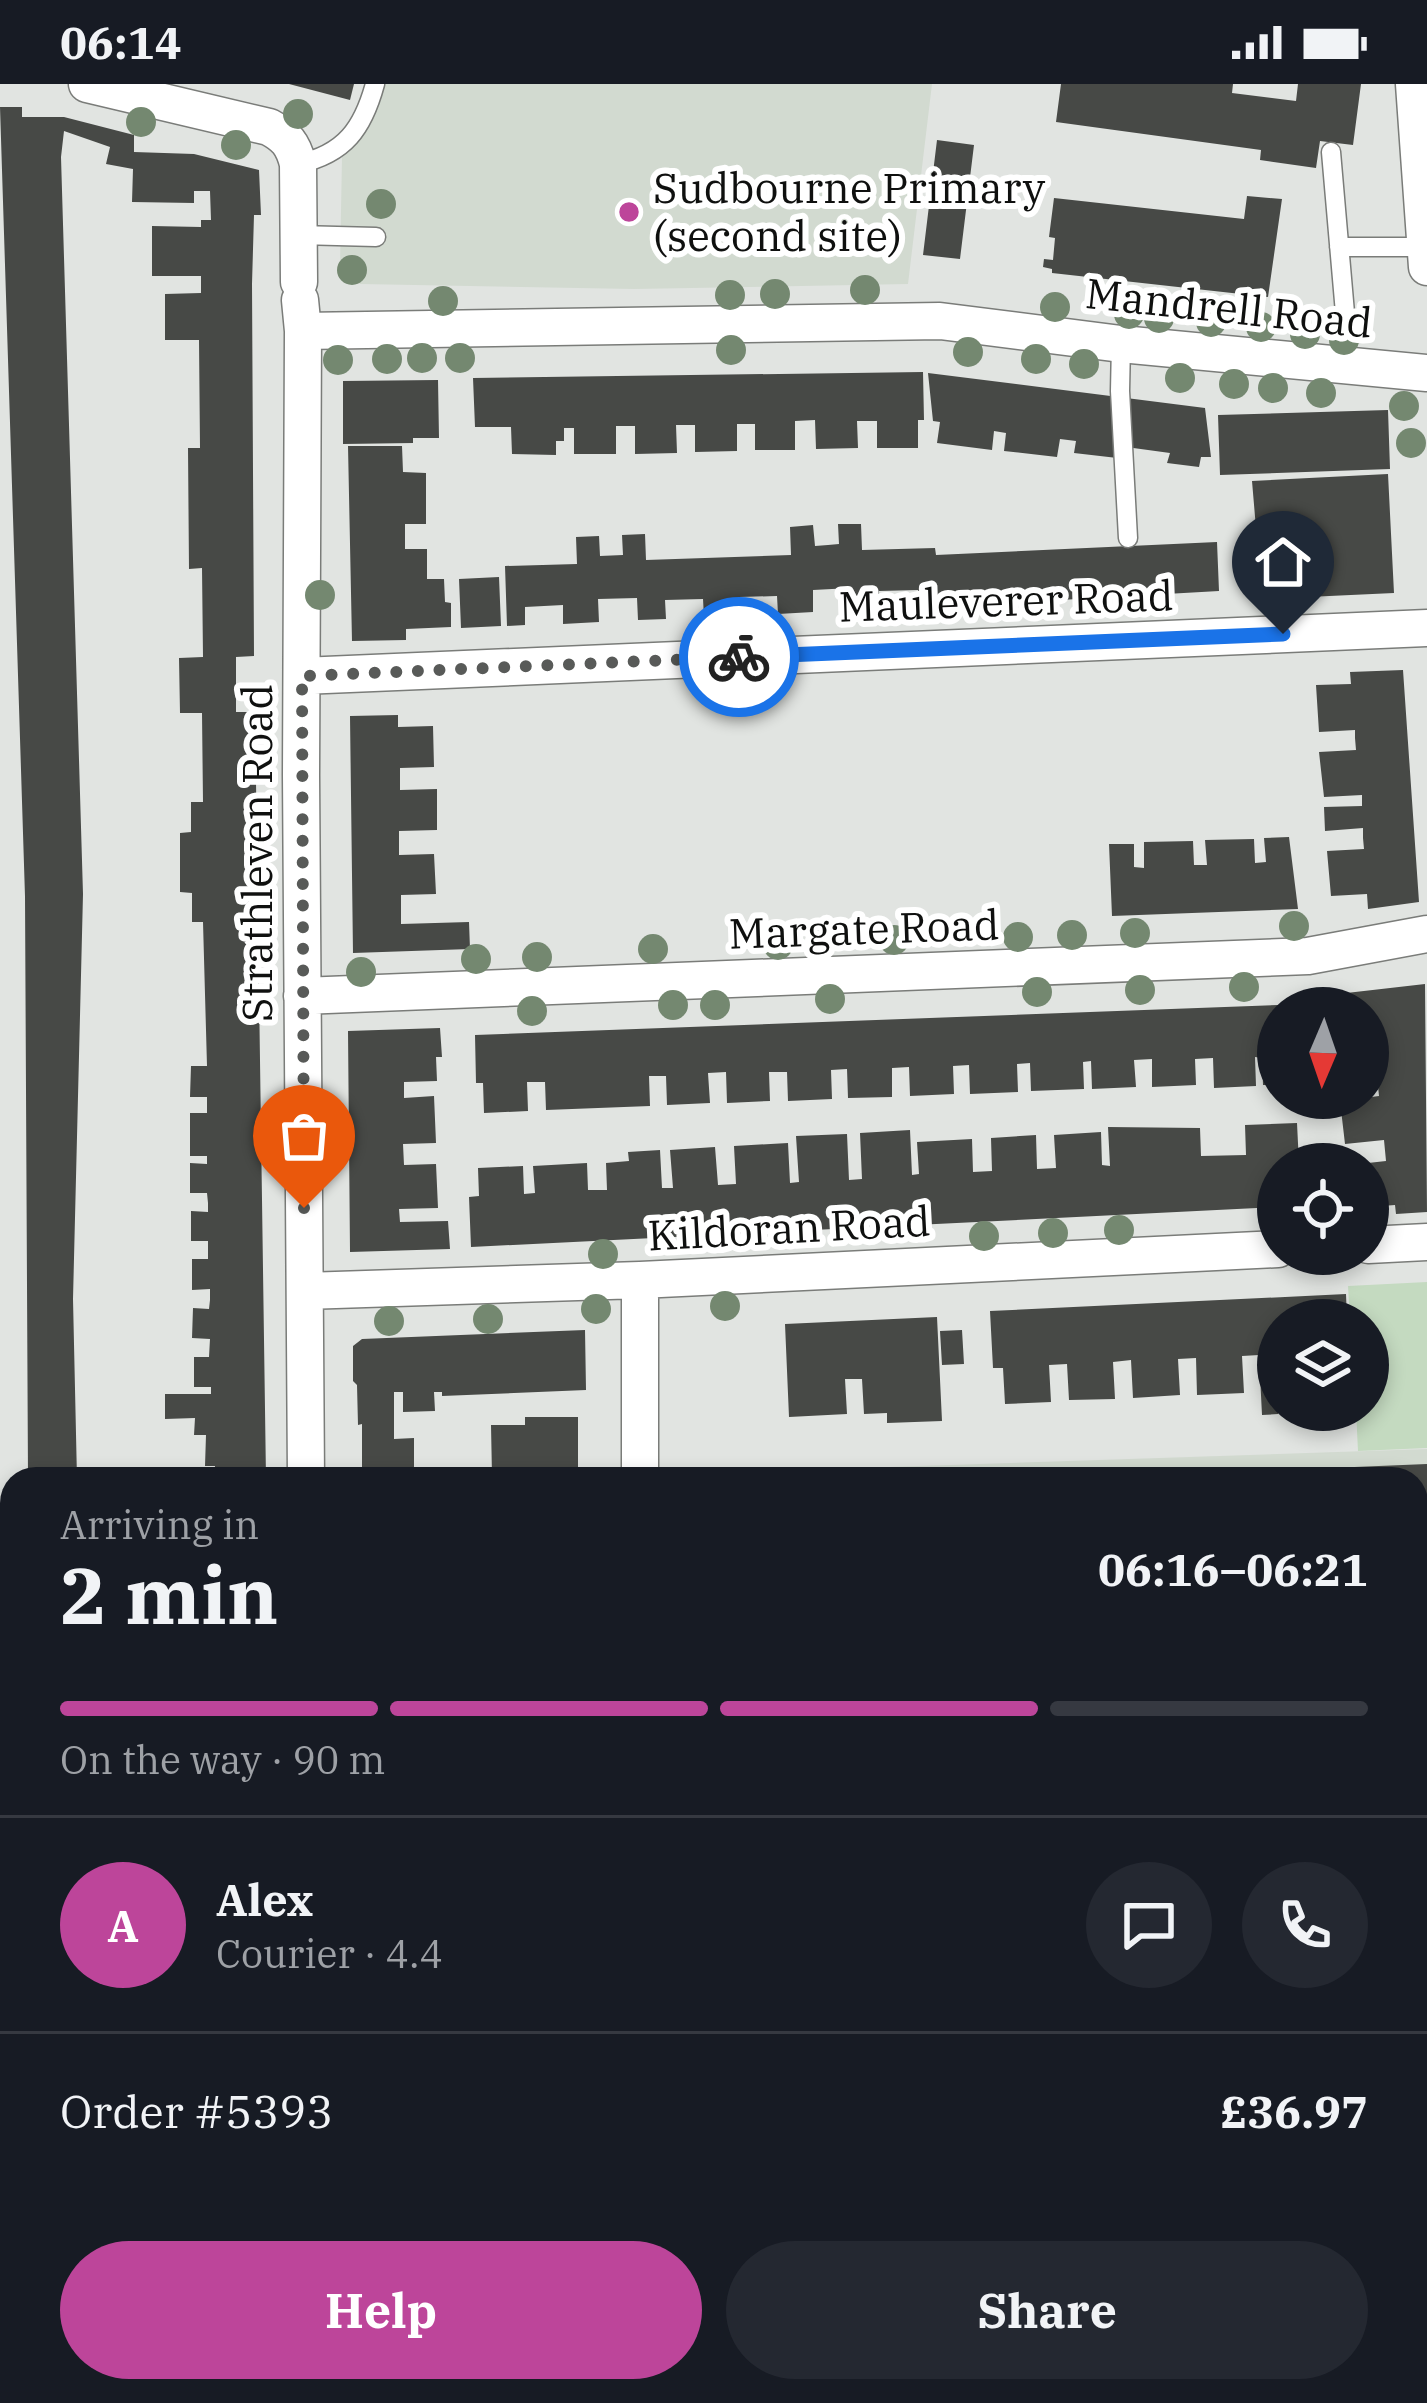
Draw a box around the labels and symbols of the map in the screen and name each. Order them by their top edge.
place label: Sudbourne Primary (second site) [653,160,1046,263]
marker: Sudbourne Primary (second site) [616,199,642,225]
street label: Mandrell Road [1083,265,1375,350]
pin [1232,511,1334,634]
street label: Mauleverer Road [838,567,1174,634]
courier [679,597,799,717]
street label: Strathleven Road [229,684,284,1022]
street label: Margate Road [728,896,1000,961]
north arrow [1257,987,1389,1119]
pin [253,1085,355,1208]
street label: Kildoran Road [646,1193,932,1262]

